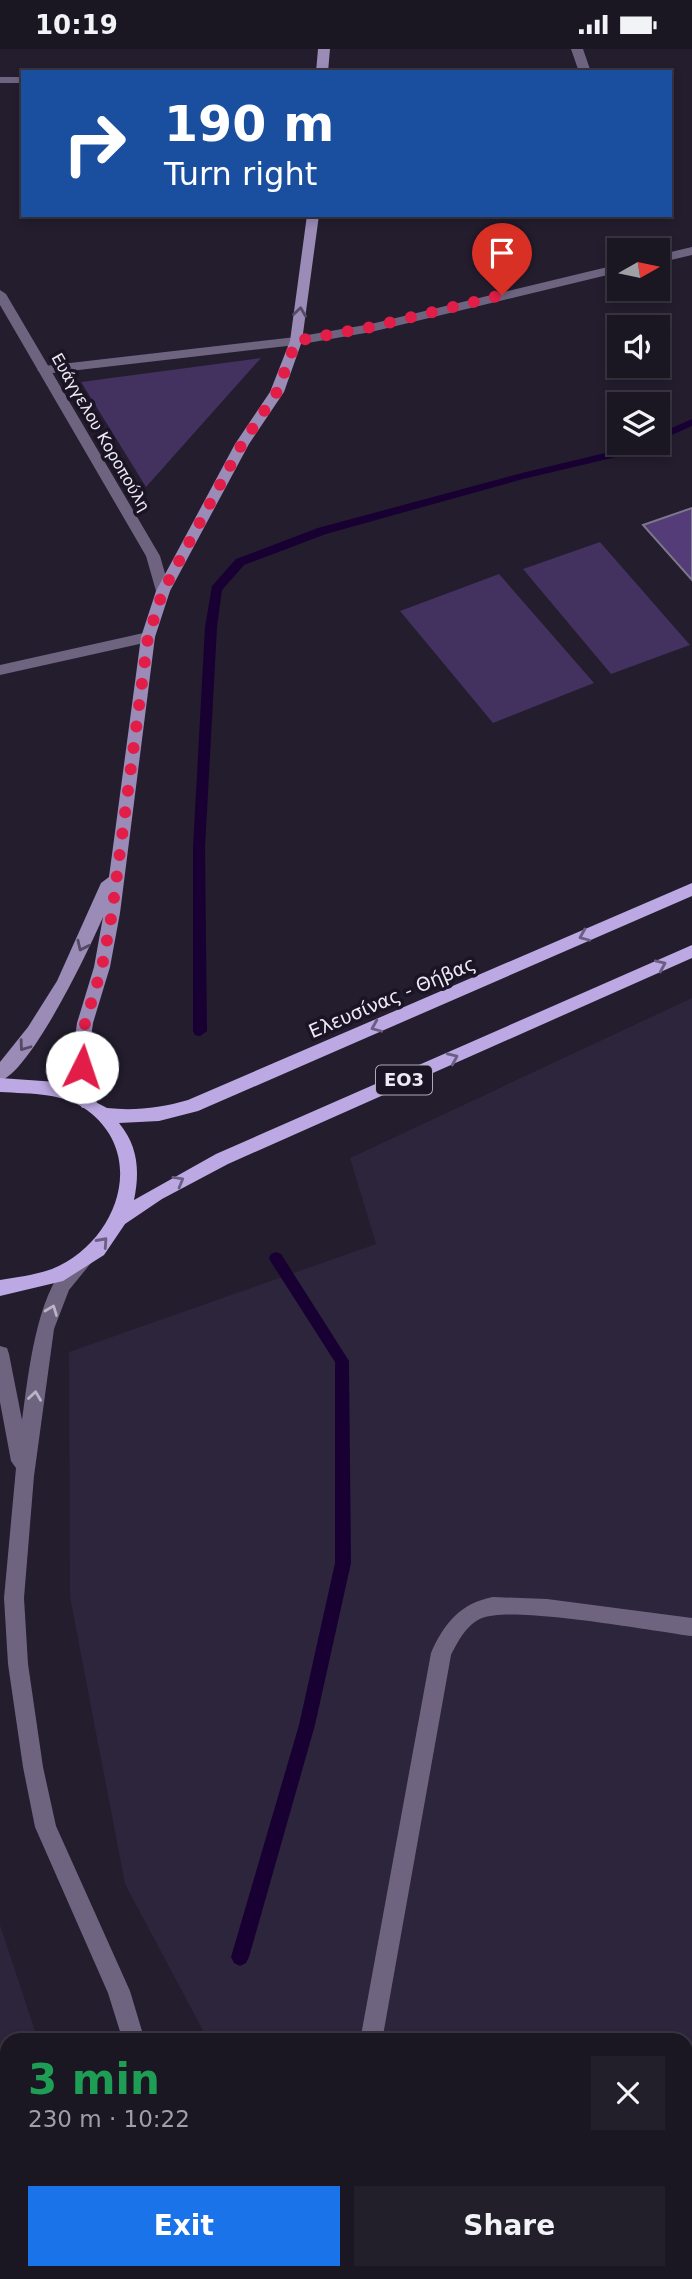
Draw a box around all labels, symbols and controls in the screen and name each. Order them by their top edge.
text: 10:19 [35,10,118,40]
text: 190 m [164,96,334,153]
icon: right [49,98,140,189]
text: Turn right [164,155,317,193]
pin [472,223,532,295]
icon: arrive [483,234,521,272]
north arrow [607,238,670,301]
map controls [607,238,670,455]
one-way arrow [292,307,307,318]
button: sound [607,315,670,378]
street label: Ευάγγελου Κοροπούλη [47,350,154,515]
button: layers [607,392,670,455]
one-way arrow [579,928,592,942]
one-way arrow [76,939,90,951]
street label: Ελευσίνας - Θήβας [305,952,479,1042]
one-way arrow [654,959,666,973]
one-way arrow [371,1019,383,1033]
position arrow [45,1030,119,1104]
one-way arrow [20,1038,32,1051]
one-way arrow [446,1052,459,1066]
road number: ΕΟ3 [376,1065,432,1095]
one-way arrow [171,1176,184,1189]
one-way arrow [95,1237,108,1250]
one-way arrow [43,1305,57,1317]
one-way arrow [27,1391,42,1402]
text: 3 min [28,2055,160,2104]
button: close [591,2056,665,2130]
text: 230 m · 10:22 [28,2106,190,2132]
button: Exit [28,2186,340,2266]
button: Share [354,2186,665,2266]

